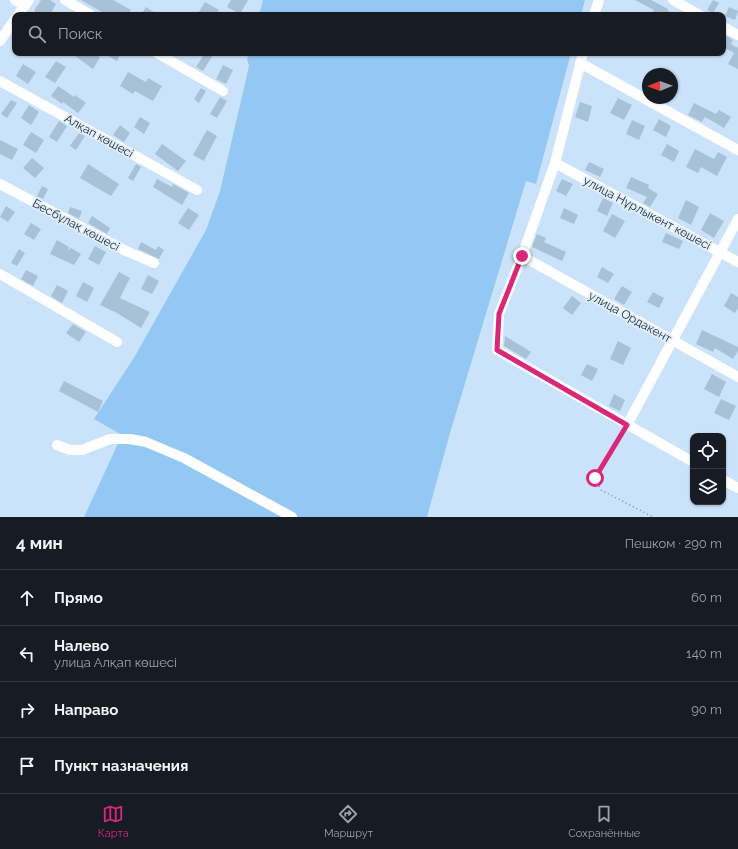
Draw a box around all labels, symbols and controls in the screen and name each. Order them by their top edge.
search box [12,12,726,56]
icon: search [26,23,48,45]
text: Поиск [58,25,103,43]
north arrow [642,68,678,104]
street label: Алқап көшесі [62,111,136,161]
street label: улица Нұрлыкент көшесі [581,173,713,253]
street label: Бесбұлақ көшесі [30,196,122,254]
route end [513,247,531,265]
street label: улица Ордакент [586,288,674,346]
map controls [690,433,726,505]
button: locate [690,433,726,469]
route start [586,469,604,487]
button: layers [690,469,726,505]
text: 4 мин [16,533,63,553]
text: Пешком · 290 m [625,536,722,551]
icon: ahead [16,587,38,609]
text: Прямо [54,589,103,607]
text: 60 m [691,590,722,605]
text: Налево [54,637,109,655]
icon: left [16,643,38,665]
text: 140 m [686,646,722,661]
text: улица Алқап көшесі [54,655,177,670]
icon: right [16,699,38,721]
text: Направо [54,701,118,719]
text: 90 m [691,702,722,717]
icon: arrive [16,755,38,777]
text: Пункт назначения [54,757,188,775]
tab: Карта [98,803,129,840]
tab: Маршрут [324,803,373,840]
tab: Сохранённые [568,803,640,840]

